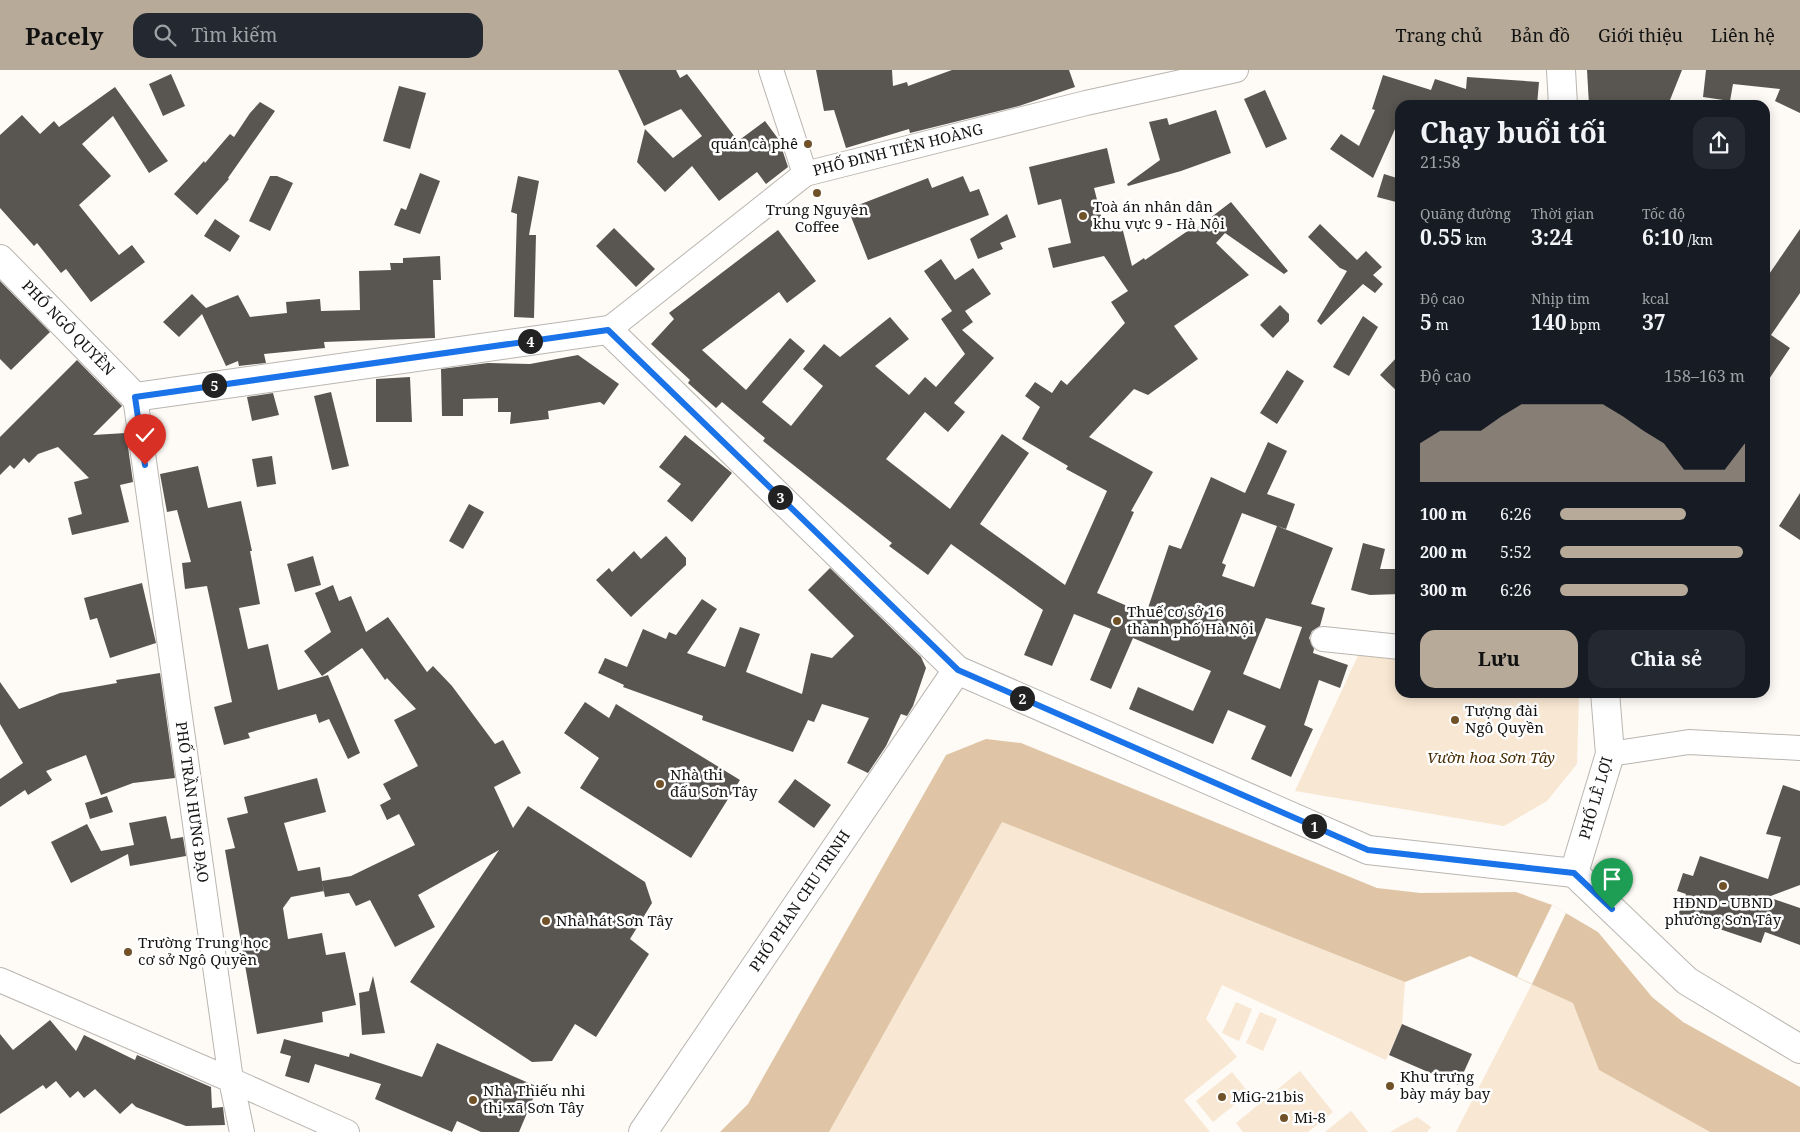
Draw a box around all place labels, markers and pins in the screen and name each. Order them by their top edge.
place label: quán cà phê [711,133,798,153]
marker: quán cà phê [802,138,814,150]
marker: Trung Nguyên Coffee [811,187,823,199]
place label: Toà án nhân dân khu vực 9 - Hà Nội [1093,196,1225,233]
place label: Trung Nguyên Coffee [766,199,869,236]
marker: Toà án nhân dân khu vực 9 - Hà Nội [1077,210,1089,222]
pin: 4 [518,328,542,354]
pin: 5 [202,372,226,398]
pin [124,414,166,465]
pin: 3 [768,484,792,510]
place label: Thuế cơ sở 16 thành phố Hà Nội [1127,601,1254,638]
marker: Thuế cơ sở 16 thành phố Hà Nội [1111,615,1123,627]
pin: 2 [1010,686,1034,710]
place label: Tượng đài Ngô Quyền [1465,700,1544,737]
marker: Tượng đài Ngô Quyền [1449,714,1461,726]
place label: Nhà thi đấu Sơn Tây [670,764,758,801]
marker: Nhà thi đấu Sơn Tây [654,778,666,790]
pin: 1 [1302,814,1326,838]
pin [1591,858,1633,909]
marker: HĐND - UBND phường Sơn Tây [1717,880,1729,892]
place label: HĐND - UBND phường Sơn Tây [1665,892,1782,929]
place label: Nhà hát Sơn Tây [556,910,673,930]
marker: Nhà hát Sơn Tây [540,915,552,927]
place label: Trường Trung học cơ sở Ngô Quyền [138,932,268,969]
marker: Trường Trung học cơ sở Ngô Quyền [122,946,134,958]
place label: Khu trưng bày máy bay [1400,1066,1491,1103]
place label: Nhà Thiếu nhi thị xã Sơn Tây [483,1080,585,1117]
marker: Khu trưng bày máy bay [1384,1080,1396,1092]
place label: MiG-21bis [1232,1086,1304,1106]
marker: MiG-21bis [1216,1091,1228,1103]
marker: Nhà Thiếu nhi thị xã Sơn Tây [467,1094,479,1106]
place label: Mi-8 [1294,1107,1326,1127]
marker: Mi-8 [1278,1112,1290,1124]

